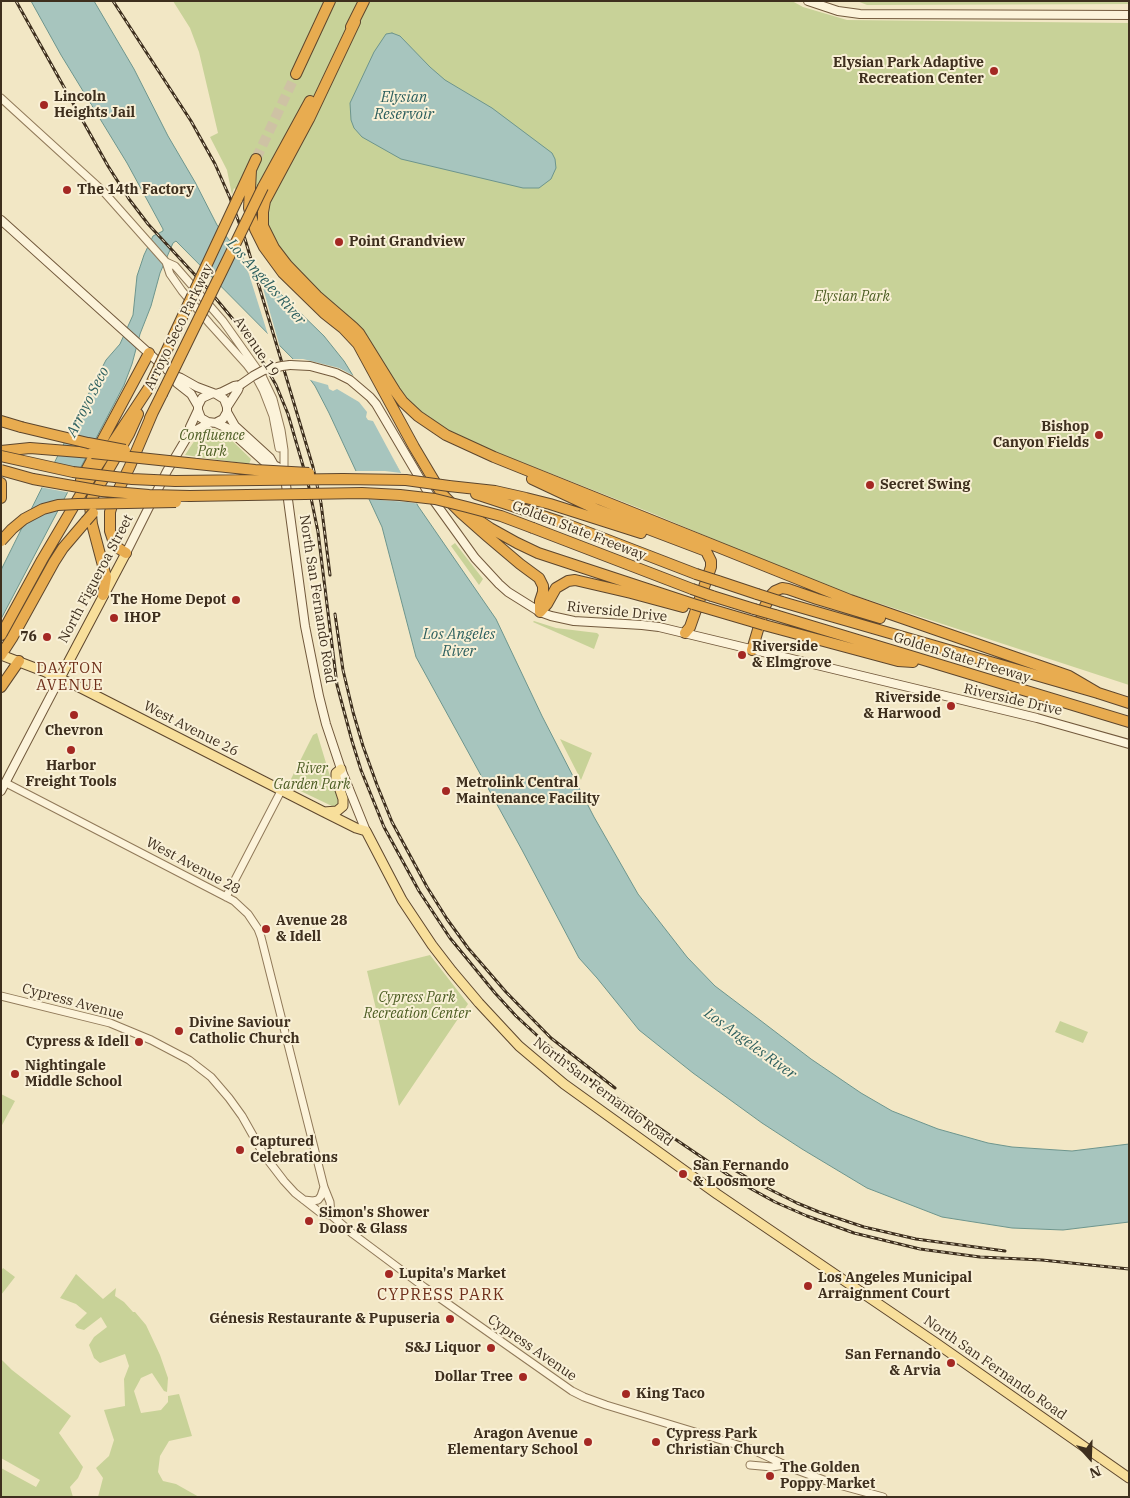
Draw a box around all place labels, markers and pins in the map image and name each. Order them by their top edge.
place label: Elysian Park Adaptive Recreation Center [833,55,984,88]
marker: Elysian Park Adaptive Recreation Center [988,65,1000,77]
place label: Lincoln Heights Jail [54,89,135,121]
marker: Lincoln Heights Jail [38,99,50,111]
place label: The 14th Factory [77,182,194,198]
marker: The 14th Factory [61,184,73,196]
place label: Point Grandview [349,234,465,250]
marker: Point Grandview [333,236,345,248]
place label: Bishop Canyon Fields [993,419,1089,452]
marker: Bishop Canyon Fields [1093,429,1105,441]
place label: Secret Swing [880,477,970,493]
marker: Secret Swing [864,479,876,491]
place label: The Home Depot [111,592,226,608]
marker: The Home Depot [230,594,242,606]
place label: IHOP [124,610,161,626]
marker: IHOP [108,612,120,624]
place label: 76 [20,629,37,645]
marker: 76 [41,631,53,643]
place label: Riverside & Elmgrove [752,639,832,672]
marker: Riverside & Elmgrove [736,649,748,661]
place label: Riverside & Harwood [864,690,941,722]
marker: Riverside & Harwood [945,700,957,712]
marker: Chevron [68,709,80,721]
place label: Chevron [45,723,103,739]
marker: Harbor Freight Tools [65,744,77,756]
place label: Harbor Freight Tools [25,758,117,790]
place label: Metrolink Central Maintenance Facility [456,775,600,808]
marker: Metrolink Central Maintenance Facility [440,785,452,797]
place label: Avenue 28 & Idell [276,913,347,946]
marker: Avenue 28 & Idell [260,923,272,935]
place label: Divine Saviour Catholic Church [189,1015,300,1048]
marker: Divine Saviour Catholic Church [173,1025,185,1037]
place label: Cypress & Idell [26,1034,129,1050]
marker: Cypress & Idell [133,1036,145,1048]
place label: Nightingale Middle School [25,1058,122,1090]
marker: Nightingale Middle School [9,1068,21,1080]
place label: Captured Celebrations [250,1134,338,1166]
marker: Captured Celebrations [234,1144,246,1156]
place label: San Fernando & Loosmore [693,1158,789,1190]
marker: San Fernando & Loosmore [677,1168,689,1180]
place label: Simon's Shower Door & Glass [319,1205,429,1238]
marker: Simon's Shower Door & Glass [303,1215,315,1227]
place label: Lupita's Market [399,1266,506,1282]
marker: Lupita's Market [383,1268,395,1280]
place label: Los Angeles Municipal Arraignment Court [818,1270,972,1302]
marker: Los Angeles Municipal Arraignment Court [802,1280,814,1292]
place label: Génesis Restaurante & Pupuseria [209,1311,440,1327]
marker: Génesis Restaurante & Pupuseria [444,1313,456,1325]
place label: S&J Liquor [405,1340,481,1356]
marker: S&J Liquor [485,1342,497,1354]
place label: San Fernando & Arvia [845,1347,941,1380]
marker: San Fernando & Arvia [945,1357,957,1369]
place label: Dollar Tree [434,1369,513,1385]
marker: Dollar Tree [517,1371,529,1383]
place label: King Taco [636,1386,705,1402]
marker: King Taco [620,1388,632,1400]
place label: Aragon Avenue Elementary School [447,1426,578,1458]
place label: Cypress Park Christian Church [666,1426,785,1458]
marker: Aragon Avenue Elementary School [582,1436,594,1448]
marker: Cypress Park Christian Church [650,1436,662,1448]
place label: The Golden Poppy Market [780,1460,875,1492]
marker: The Golden Poppy Market [764,1470,776,1482]

